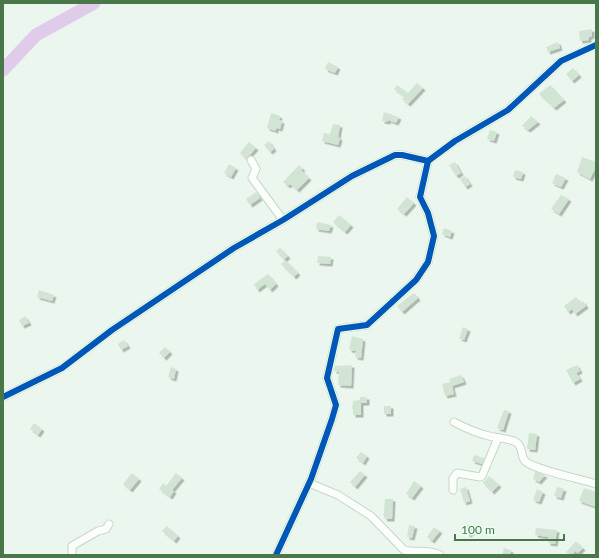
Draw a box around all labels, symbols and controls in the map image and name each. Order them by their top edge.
scale bar [455,516,564,542]
text: 100 m [461,522,495,537]

